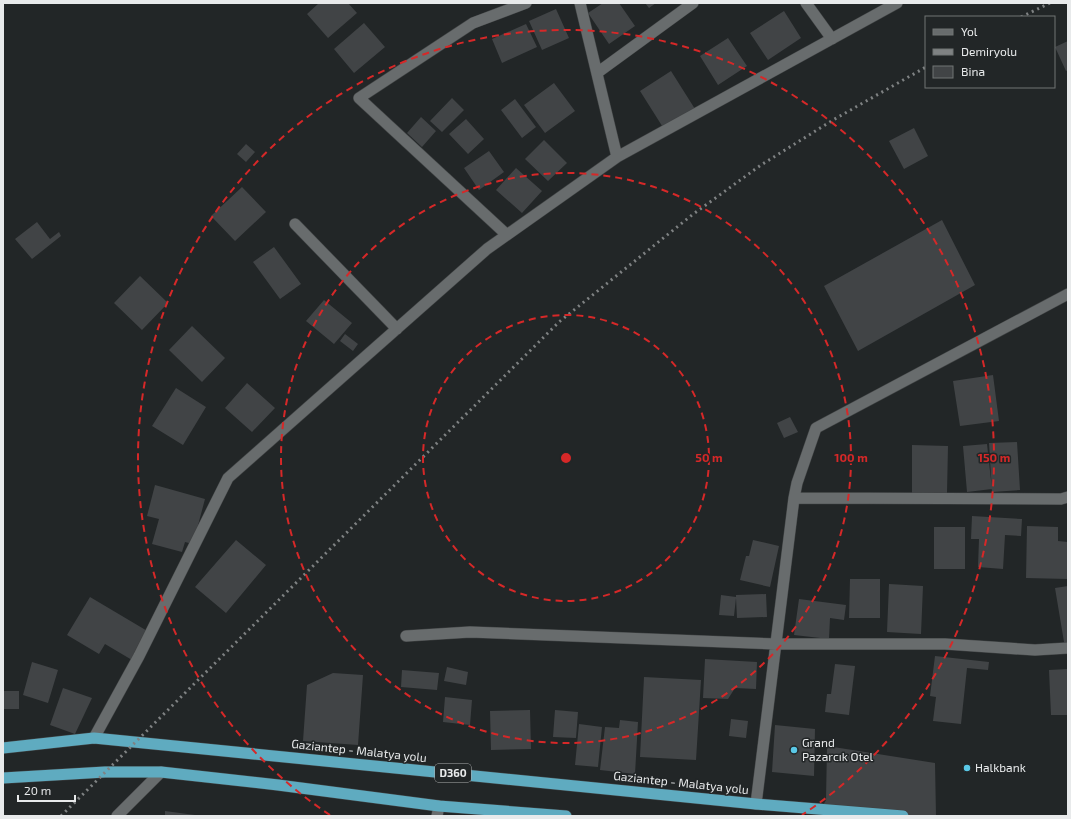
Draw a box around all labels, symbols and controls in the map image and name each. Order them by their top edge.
legend [925,16,1055,88]
text: Yol [961,24,978,38]
text: Demiryolu [961,44,1017,58]
text: Bina [961,64,985,78]
text: 50 m [695,450,723,464]
text: 100 m [834,450,868,464]
text: 150 m [978,450,1010,464]
centre of rings [559,451,573,465]
place label: Grand Pazarcık Otel [802,735,874,763]
street label: Gaziantep - Malatya yolu [291,736,428,764]
marker: Grand Pazarcık Otel [789,745,799,755]
place label: Halkbank [975,760,1026,774]
marker: Halkbank [962,763,972,773]
road number: D360 [435,764,471,782]
street label: Gaziantep - Malatya yolu [613,768,750,796]
scale bar [18,777,75,803]
text: 20 m [24,783,51,797]

